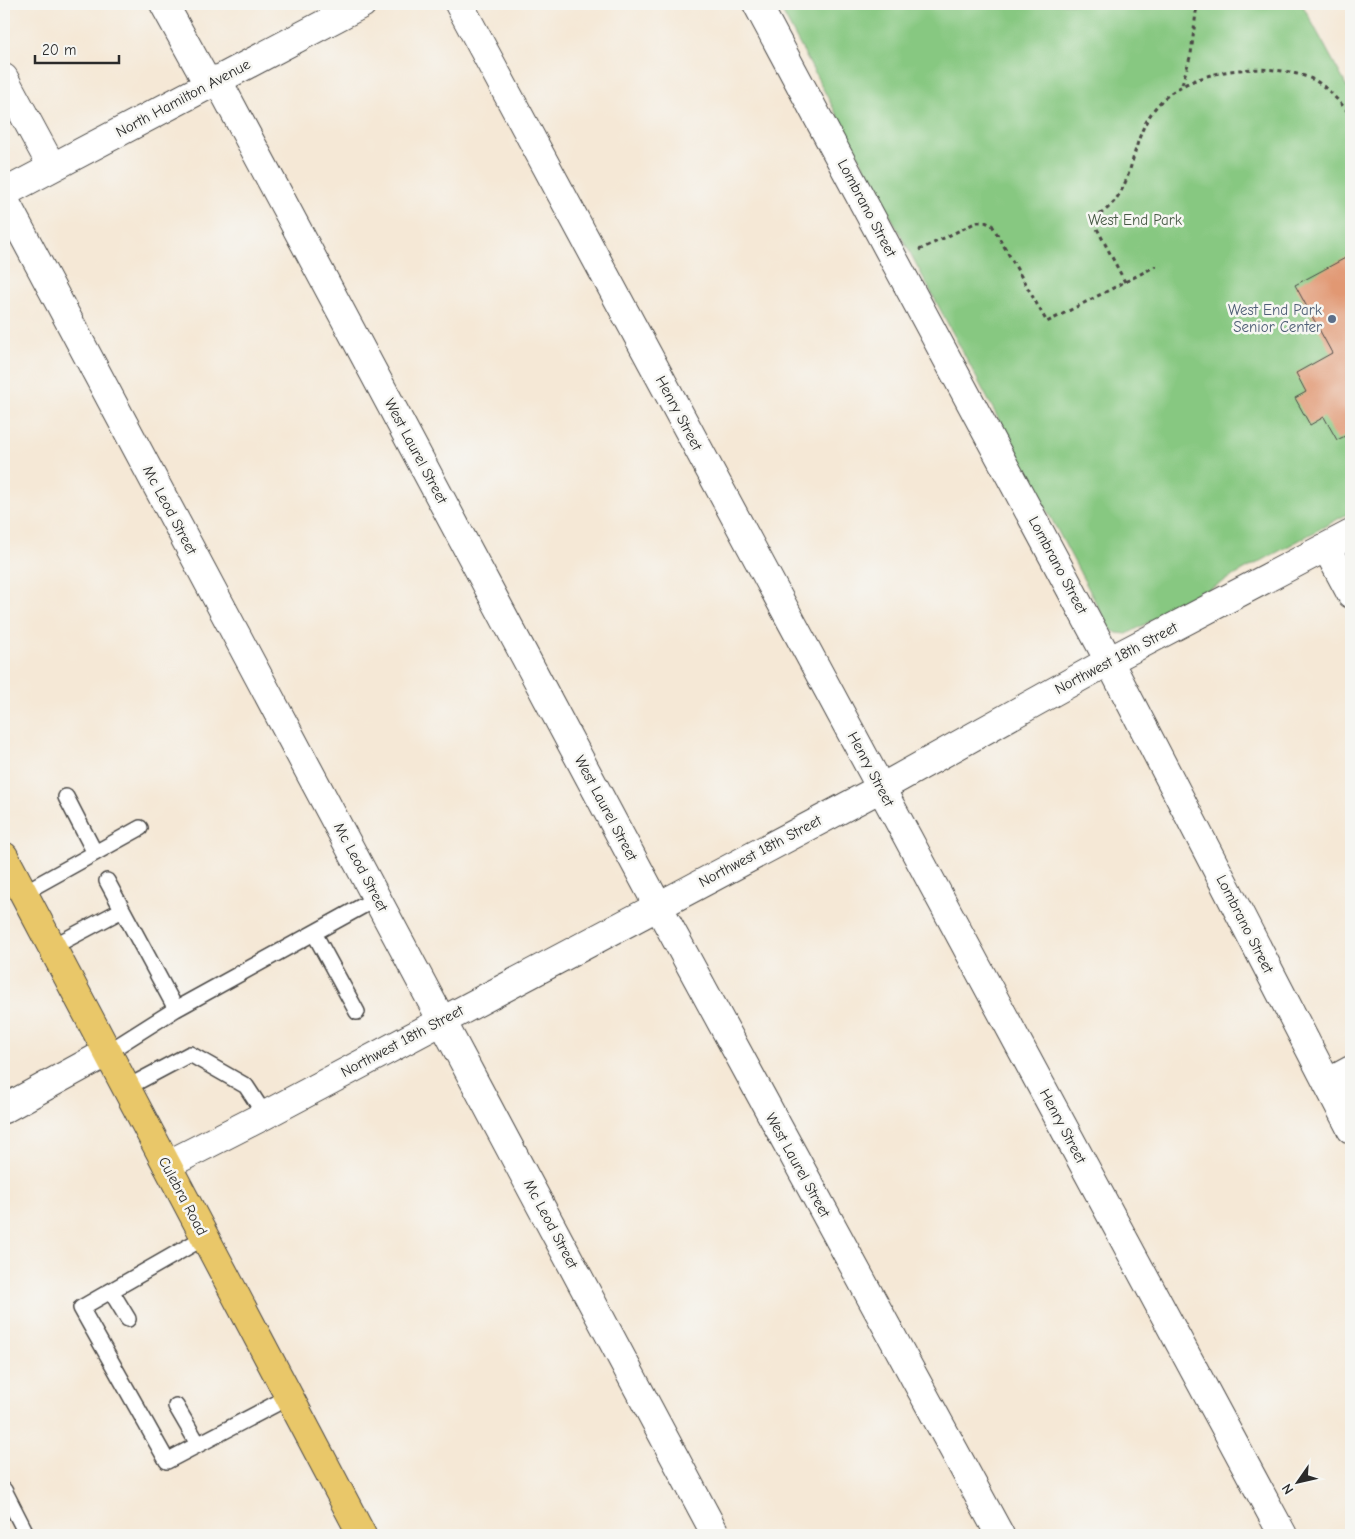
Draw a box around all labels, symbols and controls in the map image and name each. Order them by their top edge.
scale bar [35,32,119,64]
text: 20 m [42,41,76,59]
street label: North Hamilton Avenue [113,55,254,141]
street label: Lombrano Street [834,156,901,260]
park label: West End Park [1088,211,1183,229]
place label: West End Park Senior Center [1228,301,1323,336]
marker: West End Park Senior Center [1326,313,1338,325]
street label: Henry Street [652,373,707,454]
street label: West Laurel Street [381,395,452,507]
street label: Mc Leod Street [139,462,201,558]
street label: Lombrano Street [1025,513,1092,617]
street label: Northwest 18th Street [1052,618,1181,698]
street label: Henry Street [844,729,899,810]
street label: West Laurel Street [571,752,642,864]
street label: Northwest 18th Street [696,811,825,891]
street label: Mc Leod Street [330,819,392,915]
street label: Lombrano Street [1213,872,1278,977]
street label: Northwest 18th Street [338,1001,467,1081]
street label: Henry Street [1036,1086,1091,1167]
street label: West Laurel Street [762,1110,835,1221]
street label: Culebra Road [155,1154,211,1238]
street label: Mc Leod Street [520,1176,582,1272]
north arrow [1272,1456,1322,1506]
text: N [1278,1480,1297,1498]

